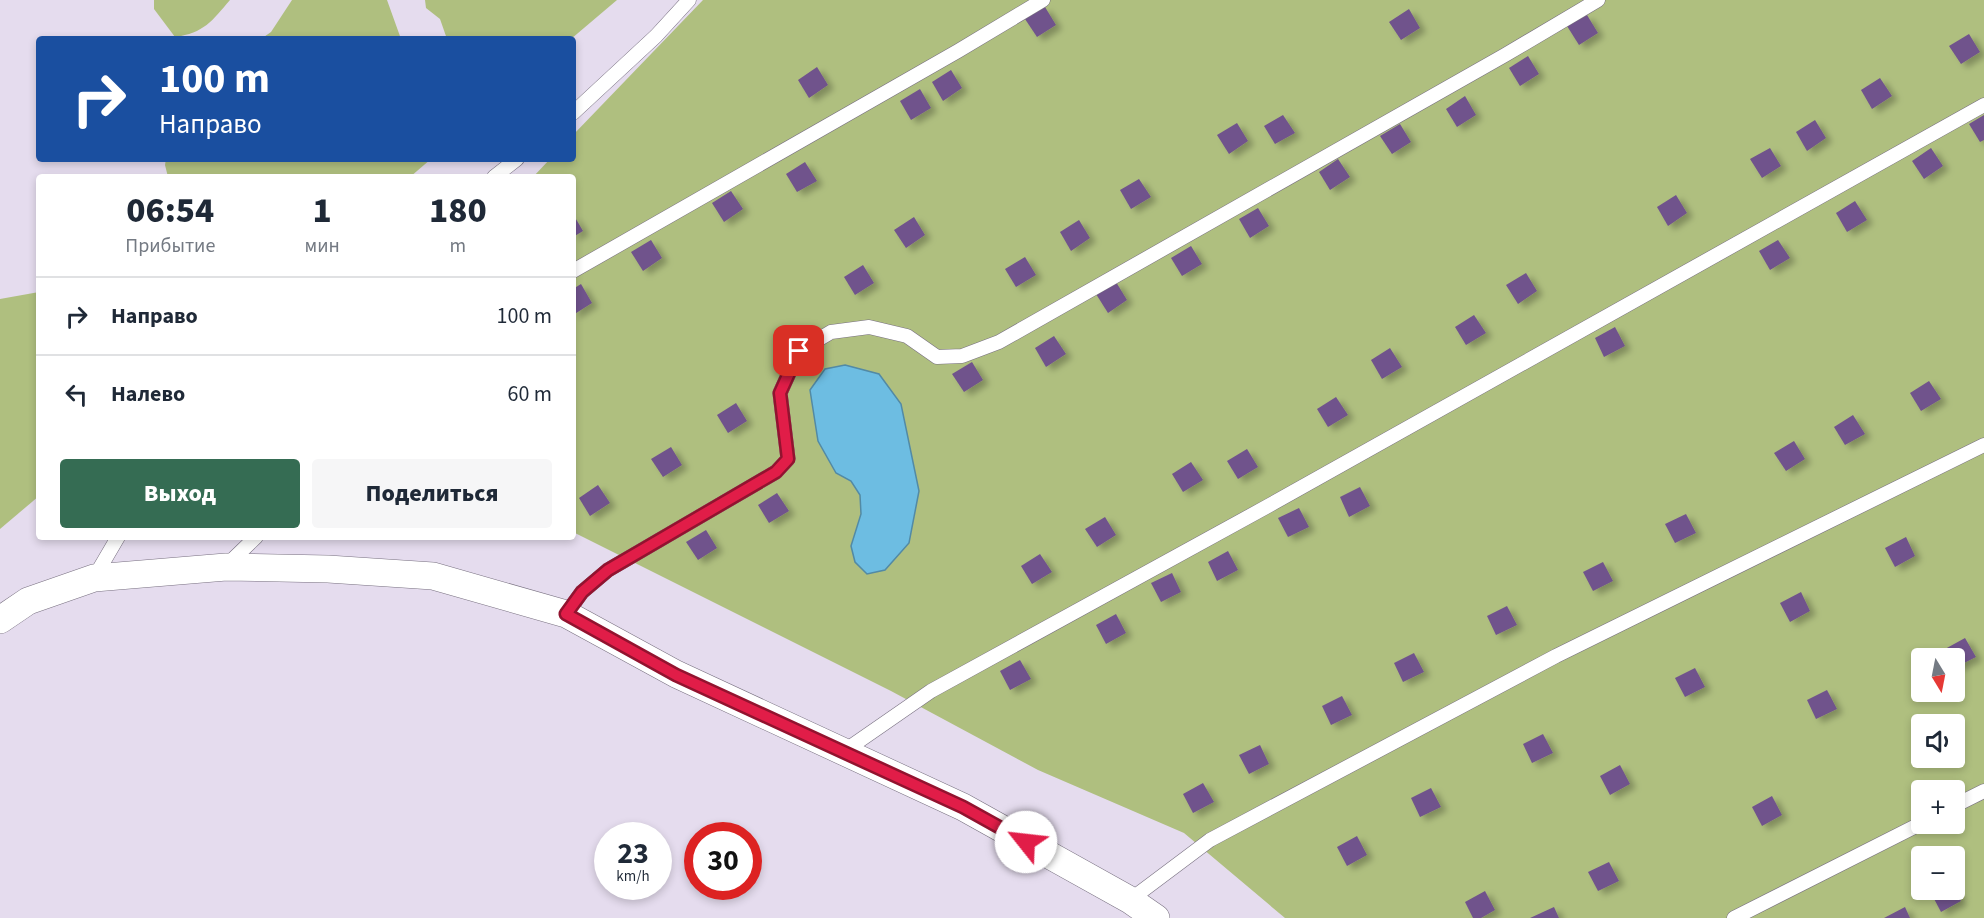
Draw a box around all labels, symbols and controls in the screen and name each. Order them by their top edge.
text: 100 m [159,49,270,109]
icon: right [60,60,138,138]
text: Направо [159,105,262,144]
text: 06:54 [126,185,214,236]
text: 1 [313,185,332,236]
text: 180 [429,185,487,236]
text: Прибытие [125,232,215,260]
text: мин [305,232,340,260]
text: m [450,232,466,260]
icon: right [60,300,93,333]
text: Направо [111,300,198,332]
text: 100 m [497,300,552,332]
pin [773,325,824,376]
icon: arrive [782,334,815,367]
icon: left [60,378,93,411]
text: Налево [111,378,185,410]
text: 60 m [507,378,552,410]
button: Выход [60,459,300,528]
button: Поделиться [312,459,552,528]
north arrow [1911,648,1965,702]
map controls [1911,648,1965,900]
button: sound [1911,714,1965,768]
button: + [1911,780,1965,834]
position arrow [994,810,1058,874]
speed limit sign: 30 [684,822,762,900]
text: 23 [617,832,649,875]
button: − [1911,846,1965,900]
text: km/h [616,866,650,887]

